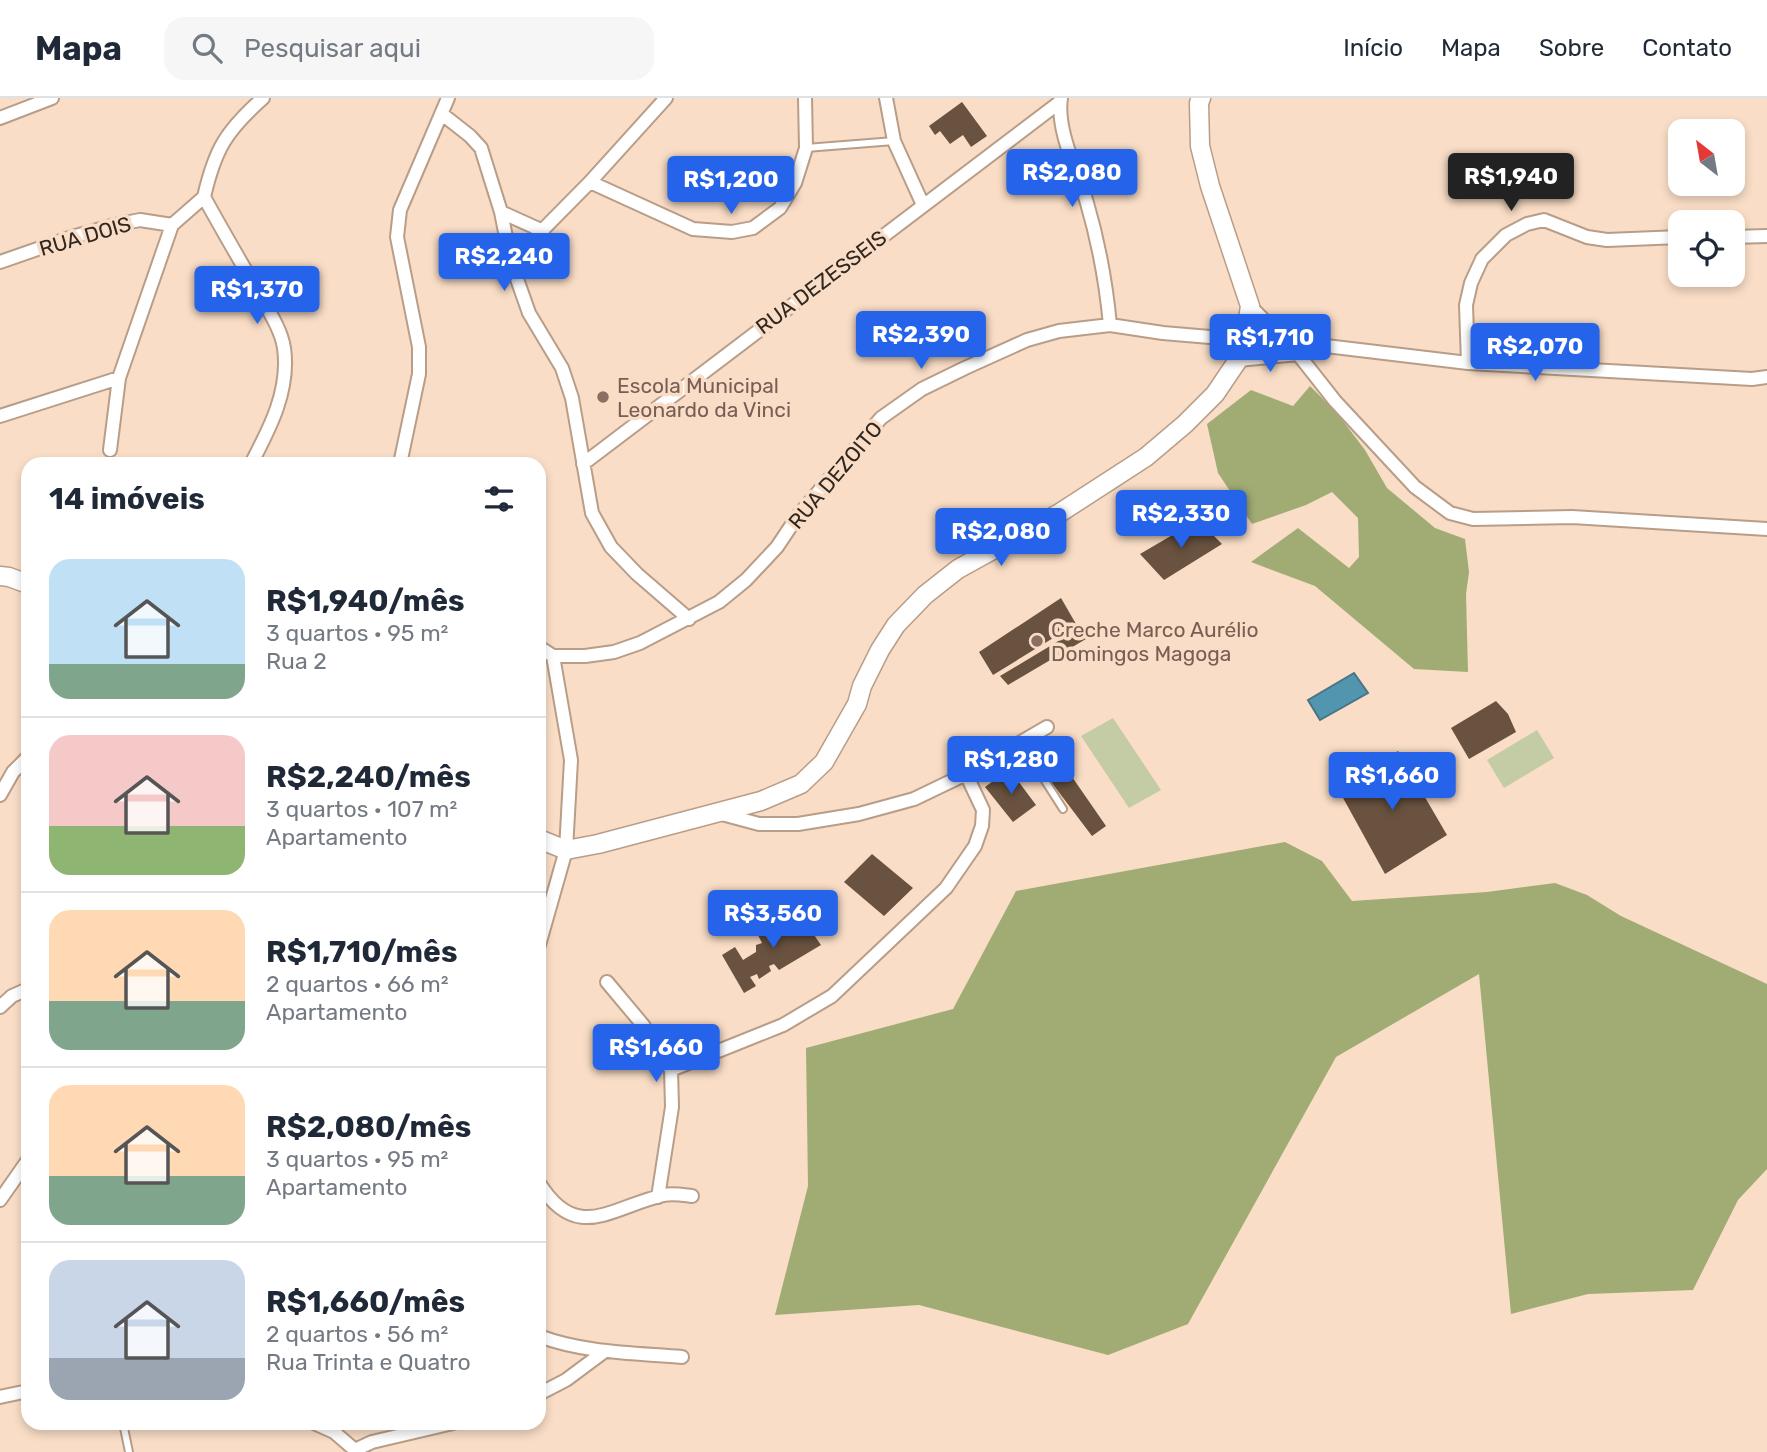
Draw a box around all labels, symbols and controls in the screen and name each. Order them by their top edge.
search box [164,17,654,80]
text: Mapa [35,29,122,68]
icon: search [188,29,226,67]
text: Pesquisar aqui [244,33,421,64]
text: Início [1343,34,1403,62]
text: Mapa [1441,34,1501,62]
text: Sobre [1539,34,1604,62]
text: Contato [1642,34,1732,62]
north arrow [1668,119,1745,196]
map controls [1668,119,1745,287]
pin: R$2,080 [1007,150,1137,209]
pin: R$1,940 [1446,153,1576,213]
pin: R$1,200 [666,156,796,216]
text: R$2,080 [1022,158,1122,186]
text: R$1,940 [1464,162,1558,190]
text: R$1,200 [683,165,779,193]
button: locate [1668,210,1745,287]
street label: RUA DOIS [36,211,134,261]
street label: RUA DEZESSEIS [751,225,891,339]
pin: R$2,240 [439,234,569,293]
text: R$2,240 [455,242,553,270]
pin: R$1,370 [192,266,322,326]
text: R$1,370 [210,275,304,303]
pin: R$2,390 [856,312,986,371]
pin: R$1,710 [1205,314,1335,374]
text: R$2,390 [872,320,970,348]
text: R$1,710 [1226,323,1314,351]
pin: R$2,070 [1470,324,1600,383]
text: R$2,070 [1487,332,1583,360]
place label: Escola Municipal Leonardo da Vinci [617,373,791,422]
marker: Escola Municipal Leonardo da Vinci [595,389,611,405]
street label: RUA DEZOITO [783,416,887,534]
icon: filters [480,480,518,518]
text: 14 imóveis [49,481,205,517]
pin: R$2,330 [1116,490,1246,550]
text: R$2,330 [1132,499,1230,527]
pin: R$2,080 [936,508,1066,568]
text: R$2,080 [951,517,1051,545]
text: R$1,940/mês [266,583,465,619]
icon: home [105,587,189,671]
place label: Creche Marco Aurélio Domingos Magoga [1051,617,1258,666]
text: 3 quartos · 95 m² [266,619,448,647]
marker: Creche Marco Aurélio Domingos Magoga [1029,633,1045,649]
text: Rua 2 [266,647,327,675]
pin: R$1,280 [946,736,1076,796]
text: R$1,280 [963,745,1059,773]
pin: R$1,660 [1327,752,1457,812]
text: R$2,240/mês [266,759,471,795]
text: R$1,660 [1345,761,1439,789]
icon: home [105,763,189,847]
text: 3 quartos · 107 m² [266,795,457,823]
text: Apartamento [266,823,408,851]
pin: R$3,560 [708,890,838,950]
text: R$3,560 [724,899,822,927]
text: R$1,710/mês [266,934,457,970]
icon: home [105,938,189,1022]
text: 2 quartos · 66 m² [266,970,449,998]
text: Apartamento [266,998,408,1026]
pin: R$1,660 [591,1024,721,1084]
text: R$1,660 [609,1033,703,1061]
text: R$2,080/mês [266,1109,471,1145]
icon: home [105,1113,189,1197]
text: 3 quartos · 95 m² [266,1145,448,1173]
text: Apartamento [266,1173,408,1201]
text: R$1,660/mês [266,1284,465,1320]
icon: home [105,1288,189,1372]
text: 2 quartos · 56 m² [266,1320,448,1348]
text: Rua Trinta e Quatro [266,1348,471,1376]

